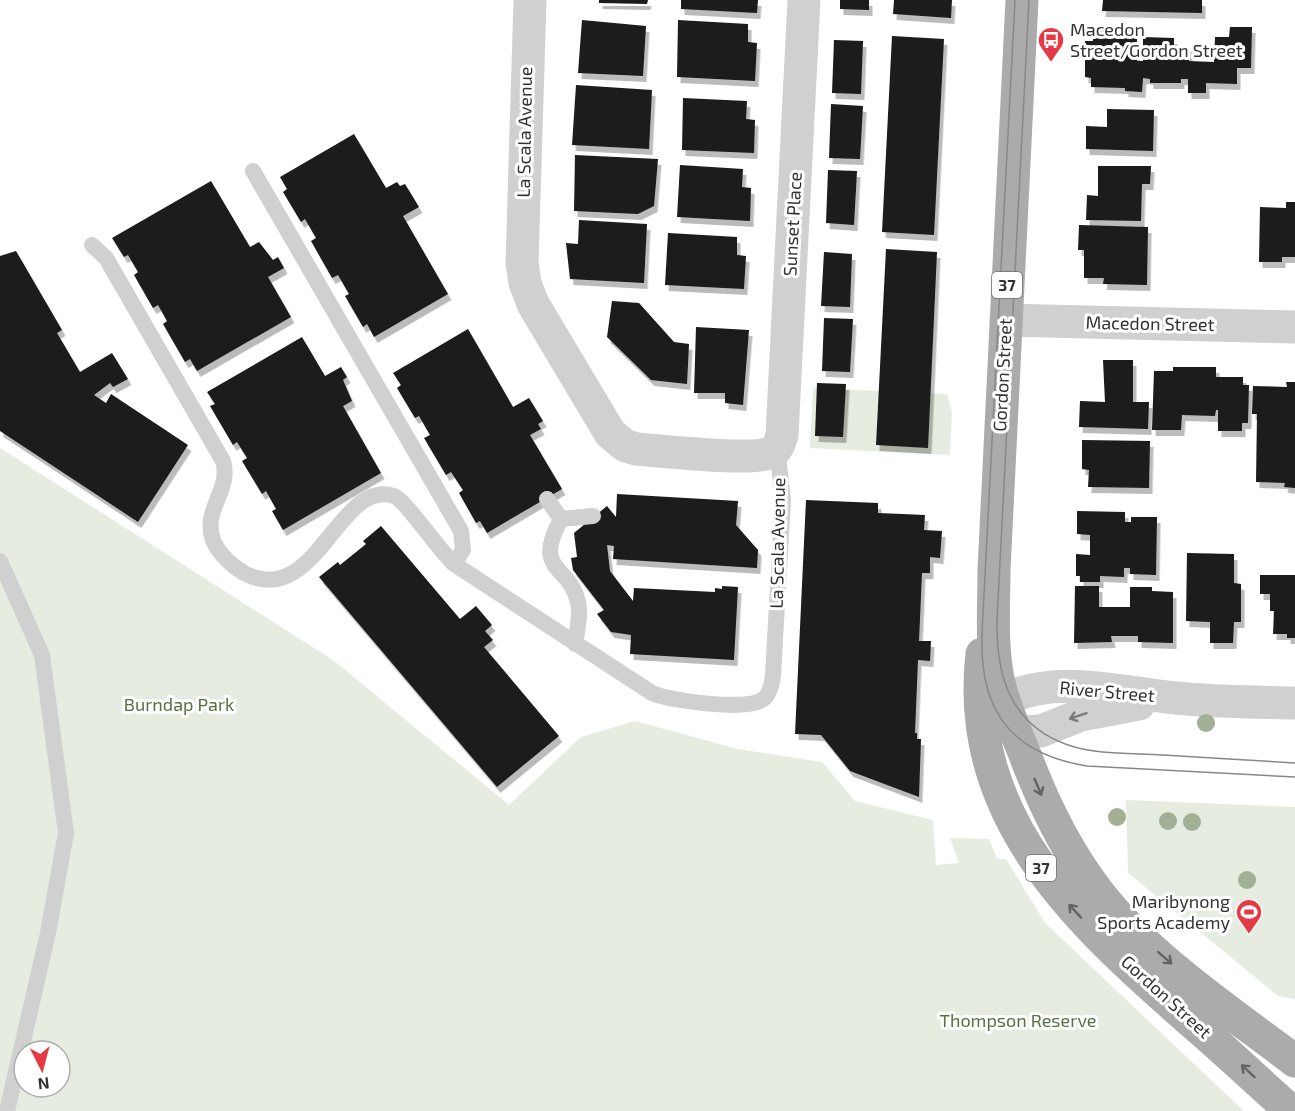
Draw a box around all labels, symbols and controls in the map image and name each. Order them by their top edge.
place label: Macedon Street/Gordon Street [1070,18,1243,61]
bus stop icon: Macedon Street/Gordon Street [1036,25,1066,63]
street label: La Scala Avenue [512,66,536,198]
street label: Sunset Place [778,171,806,277]
road number: 37 [992,272,1022,298]
street label: Macedon Street [1085,311,1215,335]
street label: Gordon Street [988,318,1016,432]
street label: La Scala Avenue [765,477,789,609]
street label: River Street [1059,676,1156,706]
park label: Burndap Park [124,693,234,715]
one-way arrow [1069,712,1088,723]
one-way arrow [1033,777,1044,795]
road number: 37 [1026,855,1056,881]
place label: Maribynong Sports Academy [1097,890,1230,933]
sports icon: Maribynong Sports Academy [1234,897,1264,935]
one-way arrow [1068,904,1082,919]
street label: Gordon Street [1117,950,1216,1043]
one-way arrow [1157,951,1172,965]
park label: Thompson Reserve [939,1009,1097,1031]
north arrow [12,1039,72,1099]
one-way arrow [1241,1065,1256,1079]
text: N [37,1074,50,1094]

